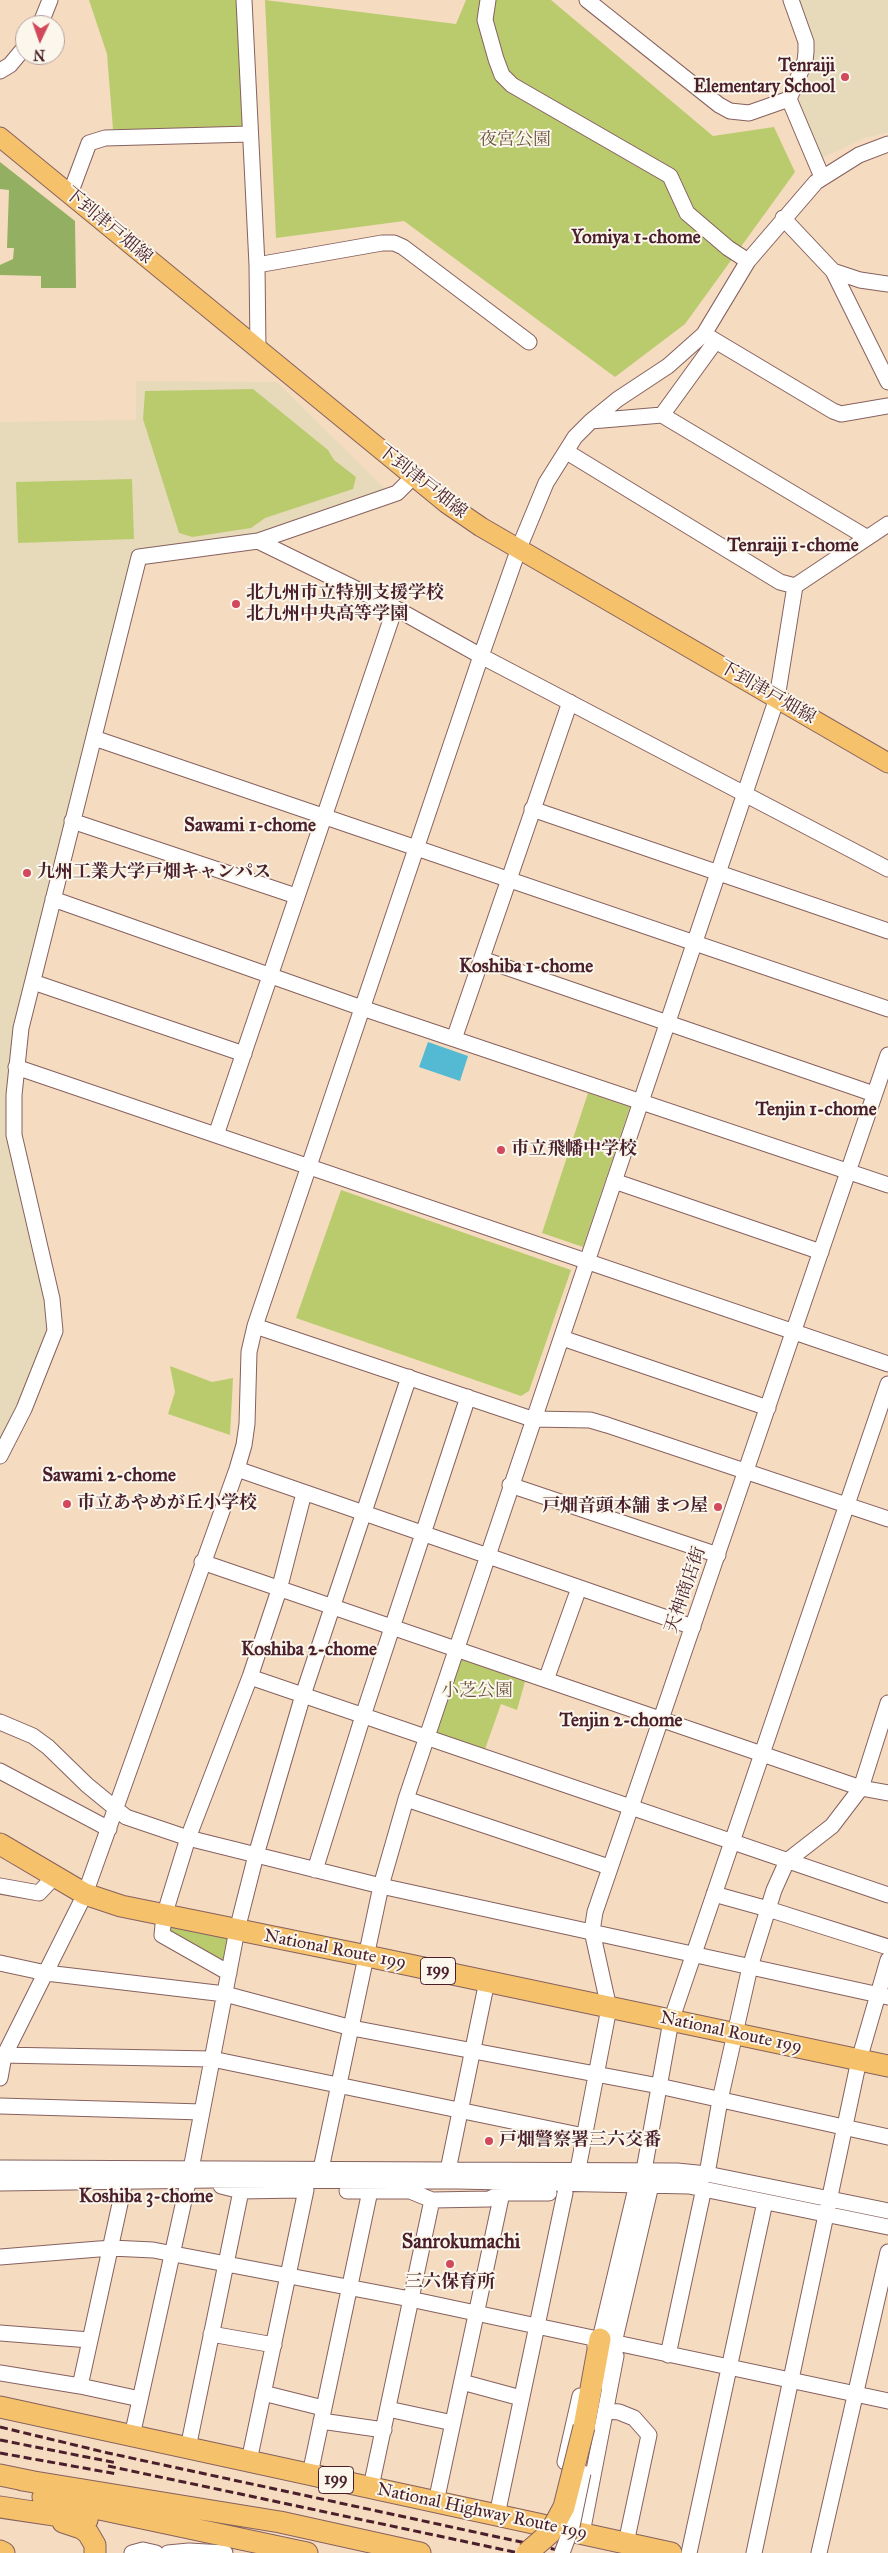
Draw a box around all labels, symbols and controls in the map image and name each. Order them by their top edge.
north arrow [15,15,65,65]
text: N [33,46,46,63]
place label: Tenraiji Elementary School [693,56,835,98]
marker: Tenraiji Elementary School [839,71,851,83]
park label: 夜宮公園 [479,130,551,152]
street label: 下到津戸畑線 [60,183,156,269]
district label: Yomiya 1-chome [571,227,701,249]
street label: 下到津戸畑線 [373,440,471,524]
district label: Tenraiji 1-chome [727,535,859,557]
place label: 北九州市立特別支援学校 北九州中央高等学園 [246,583,444,626]
marker: 北九州市立特別支援学校 北九州中央高等学園 [230,598,242,610]
street label: 下到津戸畑線 [715,657,819,729]
district label: Sawami 1-chome [184,815,316,837]
place label: 九州工業大学戸畑キャンパス [37,862,271,884]
marker: 九州工業大学戸畑キャンパス [21,867,33,879]
district label: Koshiba 1-chome [459,956,593,978]
district label: Tenjin 1-chome [755,1099,877,1121]
place label: 市立飛幡中学校 [511,1139,637,1161]
marker: 市立飛幡中学校 [495,1144,507,1156]
district label: Sawami 2-chome [42,1465,176,1487]
place label: 市立あやめが丘小学校 [77,1493,257,1515]
place label: 戸畑音頭本舗 まつ屋 [542,1496,708,1518]
marker: 市立あやめが丘小学校 [61,1498,73,1510]
marker: 戸畑音頭本舗 まつ屋 [712,1501,724,1513]
street label: 天神商店街 [661,1544,711,1636]
district label: Koshiba 2-chome [241,1639,377,1661]
park label: 小芝公園 [441,1681,513,1703]
district label: Tenjin 2-chome [559,1710,683,1732]
street label: National Route 199 [262,1926,408,1974]
road number: 199 [420,1958,456,1984]
street label: National Route 199 [658,2007,804,2059]
place label: 戸畑警察署三六交番 [499,2130,661,2152]
marker: 戸畑警察署三六交番 [483,2135,495,2147]
district label: Koshiba 3-chome [79,2186,213,2208]
district label: Sanrokumachi [402,2231,520,2255]
marker: 三六保育所 [444,2258,456,2270]
place label: 三六保育所 [405,2272,495,2294]
road number: 199 [318,2466,354,2494]
street label: National Highway Route 199 [375,2479,589,2545]

